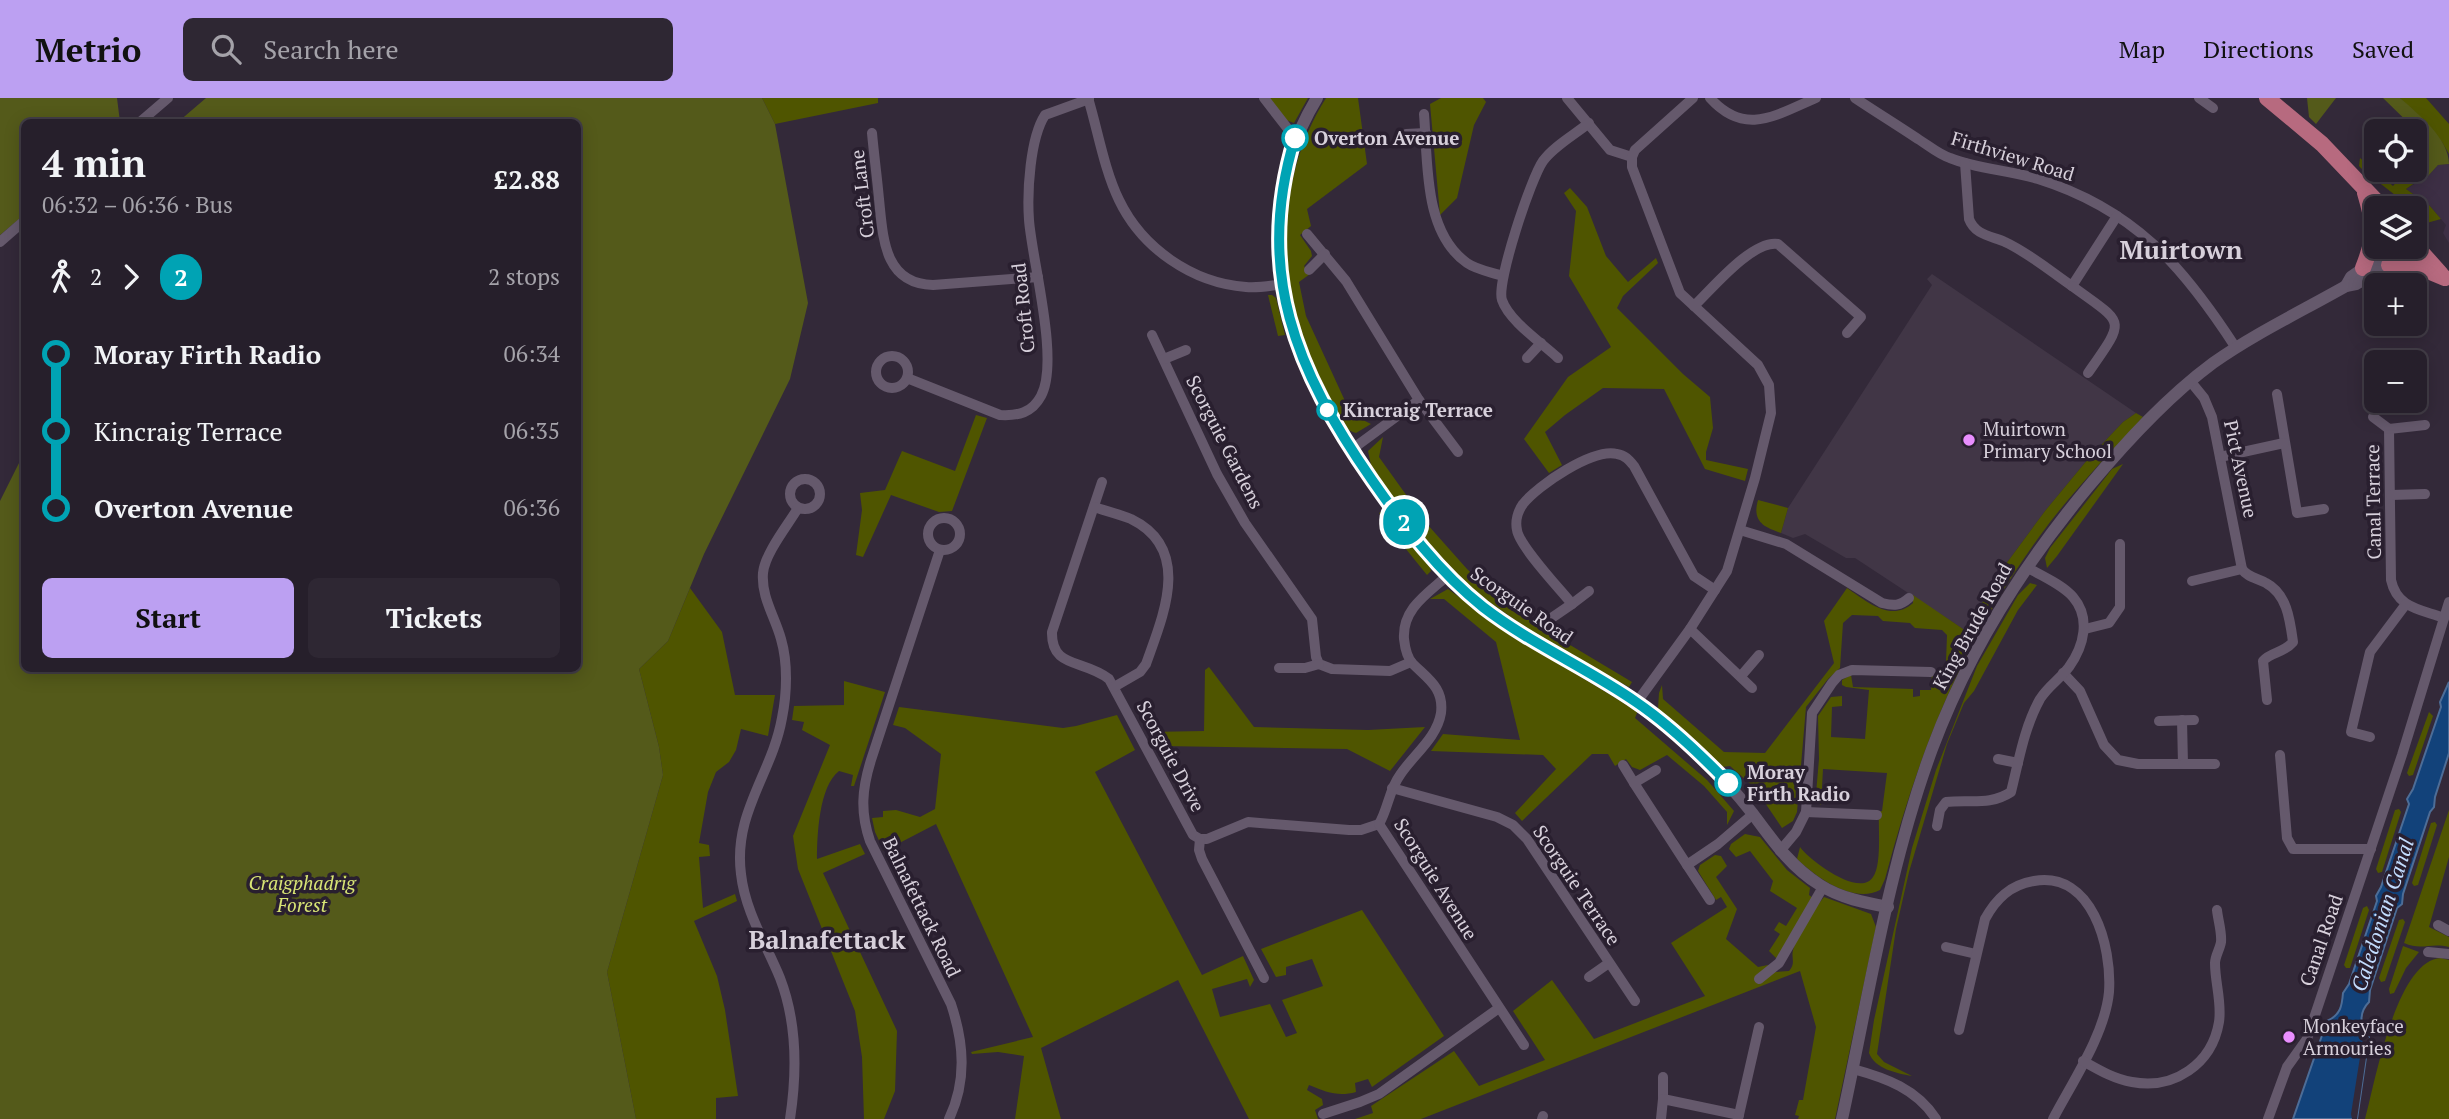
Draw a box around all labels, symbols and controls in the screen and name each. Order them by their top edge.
search box [183,18,673,81]
text: Metrio [35,28,141,71]
icon: search [207,30,245,68]
text: Search here [263,32,399,66]
text: Map [2119,33,2165,65]
text: Directions [2203,33,2314,65]
text: Saved [2352,33,2414,65]
map controls [2364,119,2427,413]
button: locate [2364,119,2427,182]
marker: Overton Avenue [1282,125,1308,151]
place label: Overton Avenue [1314,125,1460,150]
street label: Firthview Road [1949,125,2078,186]
text: 4 min [42,138,146,188]
street label: Croft Lane [844,148,879,240]
text: £2.88 [494,162,560,196]
text: 06:32 – 06:36 · Bus [42,189,233,220]
button: layers [2364,196,2427,259]
district label: Muirtown [2120,232,2243,266]
icon: walk [42,258,80,296]
icon: forward [112,258,150,296]
text: 2 [90,261,102,292]
text: 2 [174,261,188,293]
text: 2 stops [488,261,560,292]
street label: Croft Road [1005,261,1040,354]
button: + [2364,273,2427,336]
text: Moray Firth Radio [94,337,321,371]
text: 06:34 [503,338,560,369]
button: − [2364,350,2427,413]
street label: Scorguie Gardens [1181,371,1270,513]
place label: Kincraig Terrace [1343,397,1493,422]
marker: Kincraig Terrace [1317,400,1337,420]
text: Kincraig Terrace [94,414,282,448]
text: 06:35 [503,415,560,446]
place label: Muirtown Primary School [1983,416,2112,463]
street label: Pict Avenue [2219,418,2264,520]
marker: Muirtown Primary School [1961,432,1977,448]
street label: Canal Terrace [2359,444,2386,560]
text: Overton Avenue [94,491,293,525]
text: 06:36 [503,492,560,523]
line badge: 2 [1381,499,1427,545]
text: 2 [1397,506,1411,538]
street label: King Brude Road [1926,558,2017,693]
street label: Scorguie Road [1466,560,1579,649]
button: Start [42,578,294,658]
button: Tickets [308,578,560,658]
street label: Scorguie Drive [1132,696,1211,816]
place label: Moray Firth Radio [1747,759,1850,806]
marker: Moray Firth Radio [1715,770,1741,796]
street label: Scorguie Avenue [1389,813,1484,944]
street label: Scorguie Terrace [1528,820,1627,950]
street label: Balnafettack Road [878,833,967,981]
water label: Caledonian Canal [2344,834,2420,995]
park label: Craigphadrig Forest [249,870,357,917]
street label: Canal Road [2293,890,2348,989]
district label: Balnafettack [748,922,906,956]
place label: Monkeyface Armouries [2303,1013,2404,1060]
marker: Monkeyface Armouries [2281,1029,2297,1045]

